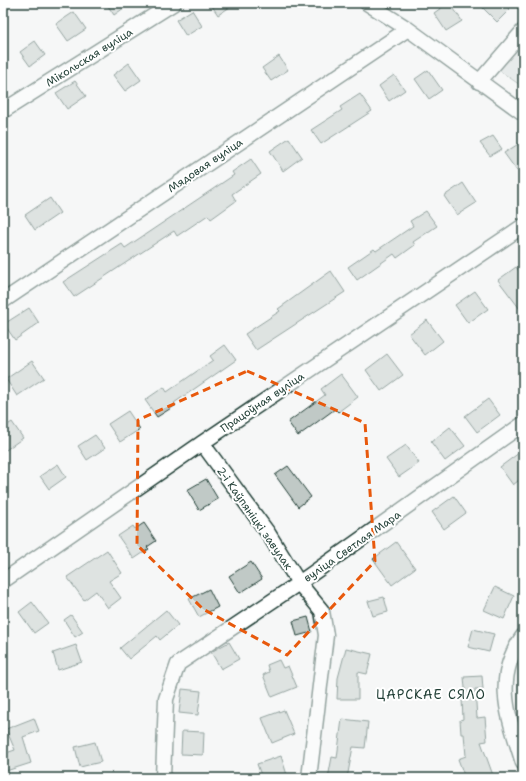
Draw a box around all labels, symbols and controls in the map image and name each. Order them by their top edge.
street label: Мікольская вуліца [43,24,136,90]
street label: Мядовая вуліца [165,135,246,196]
street label: Працоўная вуліца [217,369,307,436]
street label: 2-і Каўпяніцкі завулак [213,464,296,573]
street label: вуліца Светлая Мара [301,507,404,586]
district label: ЦАРСКАЕ СЯЛО [376,686,486,703]

